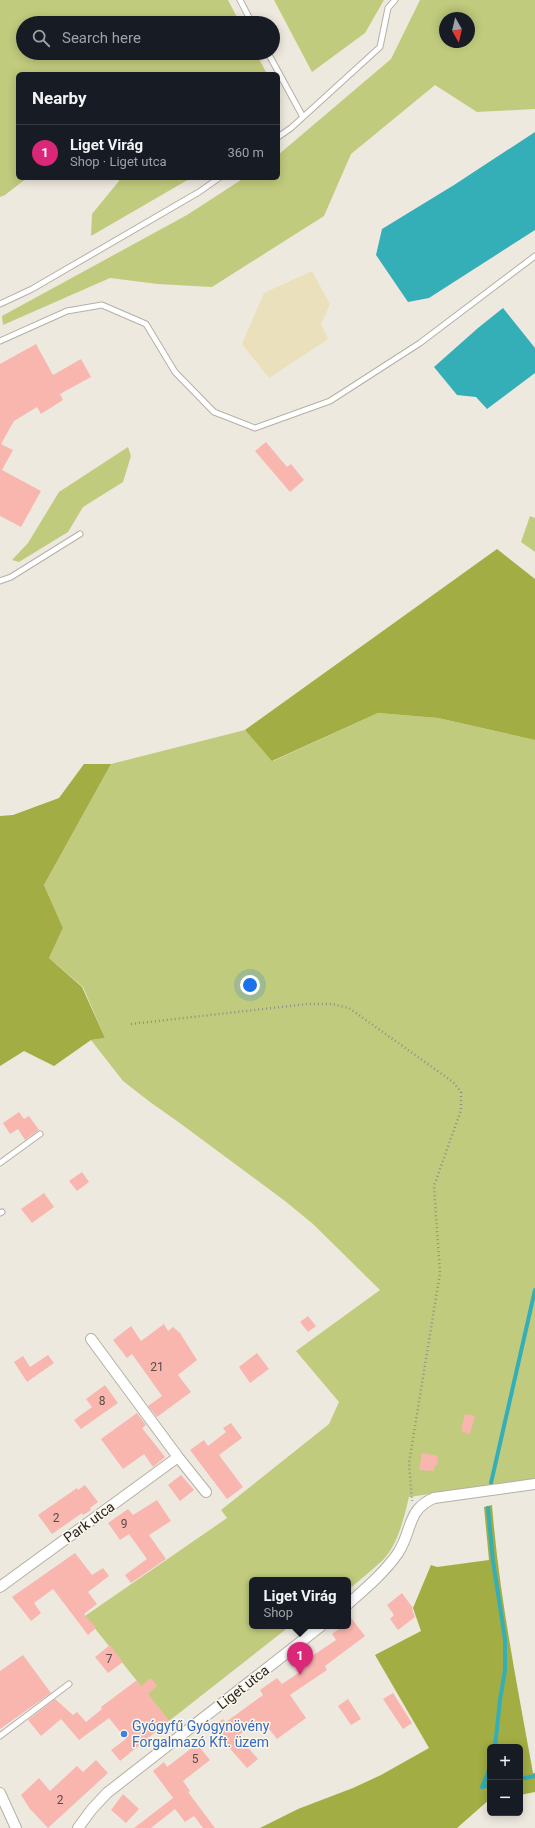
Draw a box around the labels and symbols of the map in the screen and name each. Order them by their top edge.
north arrow [439,12,475,48]
your location [240,975,260,995]
house number: 21 [150,1360,164,1374]
house number: 8 [99,1394,106,1408]
street label: Park utca [60,1498,118,1546]
house number: 2 [53,1511,60,1525]
house number: 9 [121,1517,127,1531]
pin: 1 [287,1642,313,1675]
house number: 7 [106,1652,113,1666]
street label: Liget utca [214,1662,272,1712]
place label: Gyógyfű Gyógynövény Forgalmazó Kft. üzem [132,1718,270,1750]
marker: Gyógyfű Gyógynövény Forgalmazó Kft. üzem [119,1729,129,1739]
house number: 5 [192,1752,199,1766]
house number: 2 [57,1793,64,1807]

